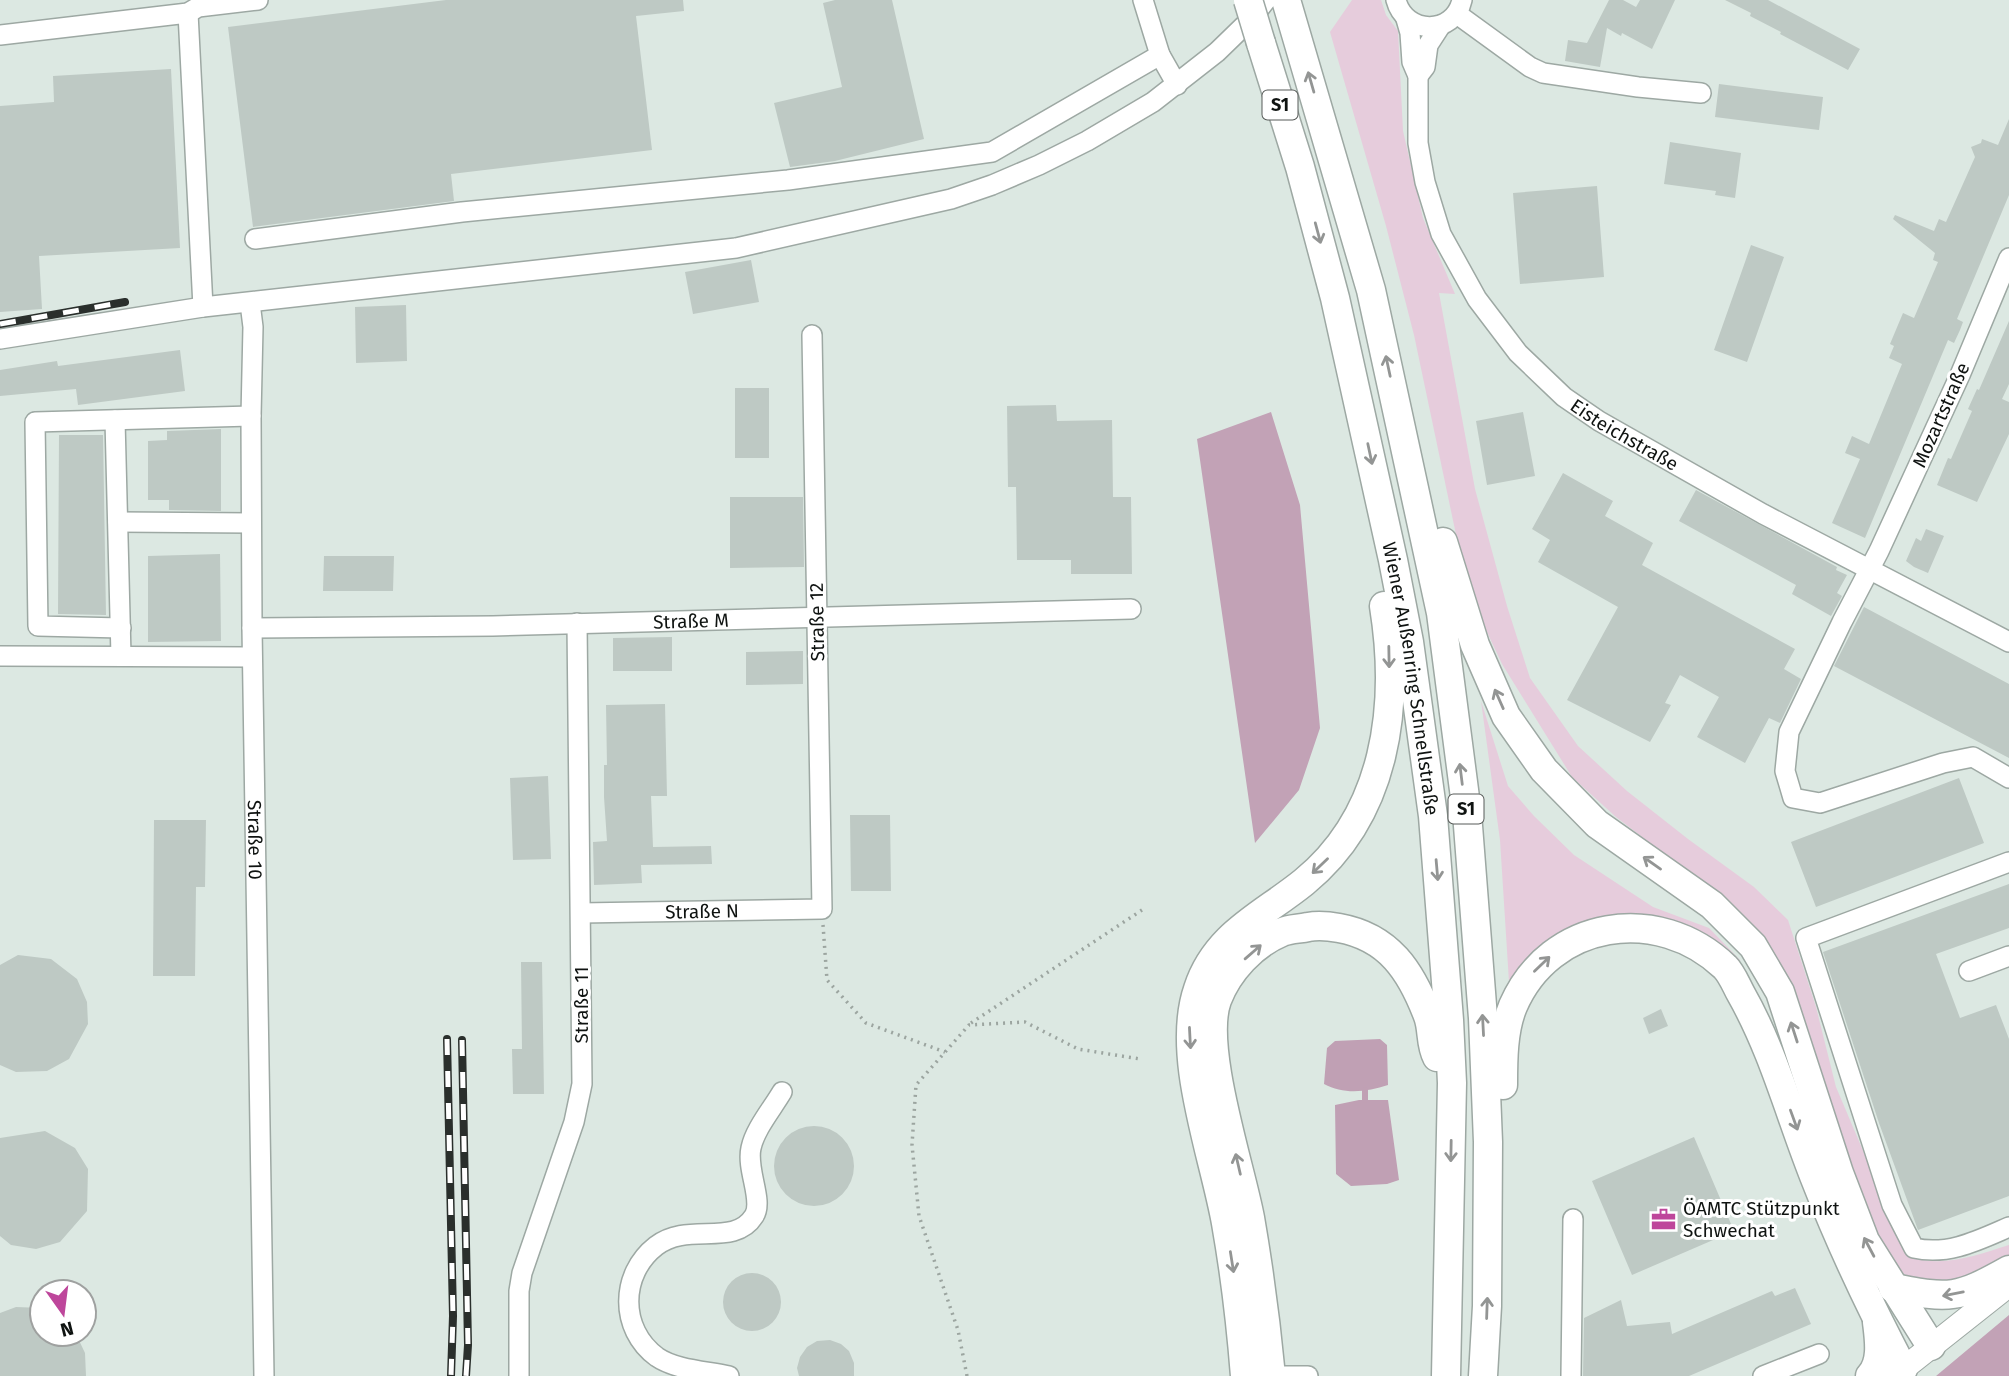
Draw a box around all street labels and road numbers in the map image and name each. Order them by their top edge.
road number: S1 [1262,90,1298,120]
street label: Mozartstraße [1908,359,1974,471]
street label: Eisteichstraße [1566,394,1683,475]
street label: Wiener Außenring Schnellstraße [1378,540,1444,817]
street label: Straße 12 [805,583,829,661]
street label: Straße M [653,608,729,633]
road number: S1 [1448,794,1484,824]
street label: Straße 10 [243,800,268,880]
street label: Straße N [665,899,739,923]
street label: Straße 11 [570,966,593,1044]

